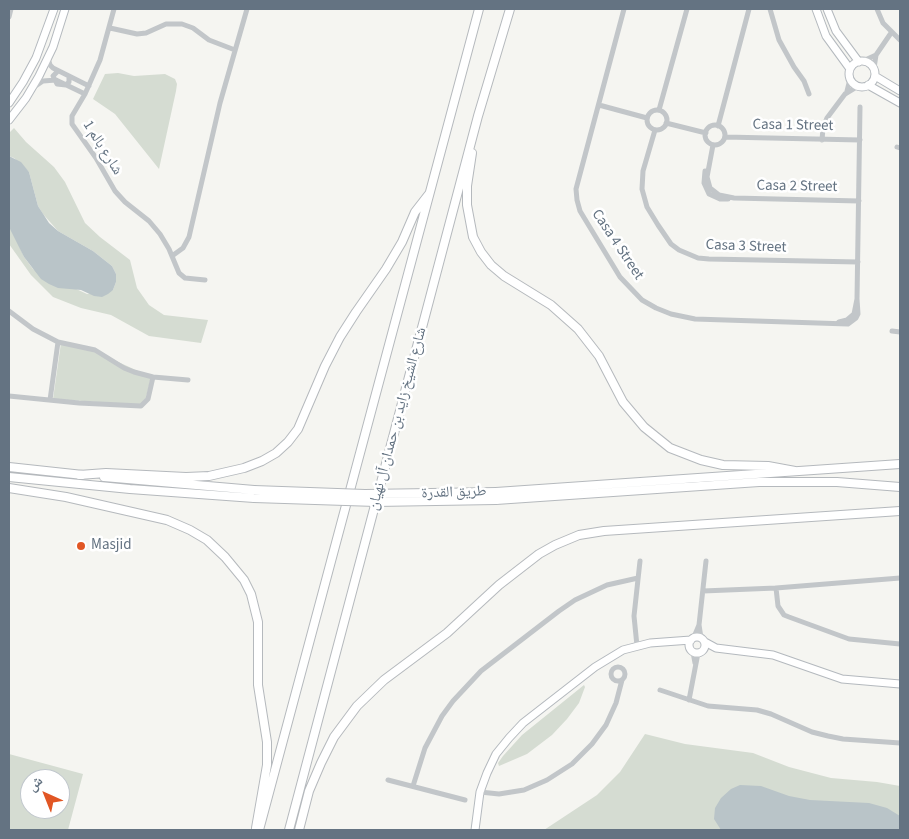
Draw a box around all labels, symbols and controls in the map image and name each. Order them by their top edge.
street label: Casa 1 Street [752,116,834,136]
street label: شارع بالم 1 [78,117,126,179]
street label: Casa 2 Street [756,177,838,197]
street label: Casa 4 Street [587,206,647,284]
street label: Casa 3 Street [705,237,787,257]
street label: شارع الشيخ زايد بن حمدان آل نهيان [365,326,431,512]
street label: طريق القدرة [421,483,487,503]
place label: Masjid [91,537,131,555]
marker: Masjid [75,540,87,552]
north arrow [20,769,70,819]
text: ش [23,772,48,796]

